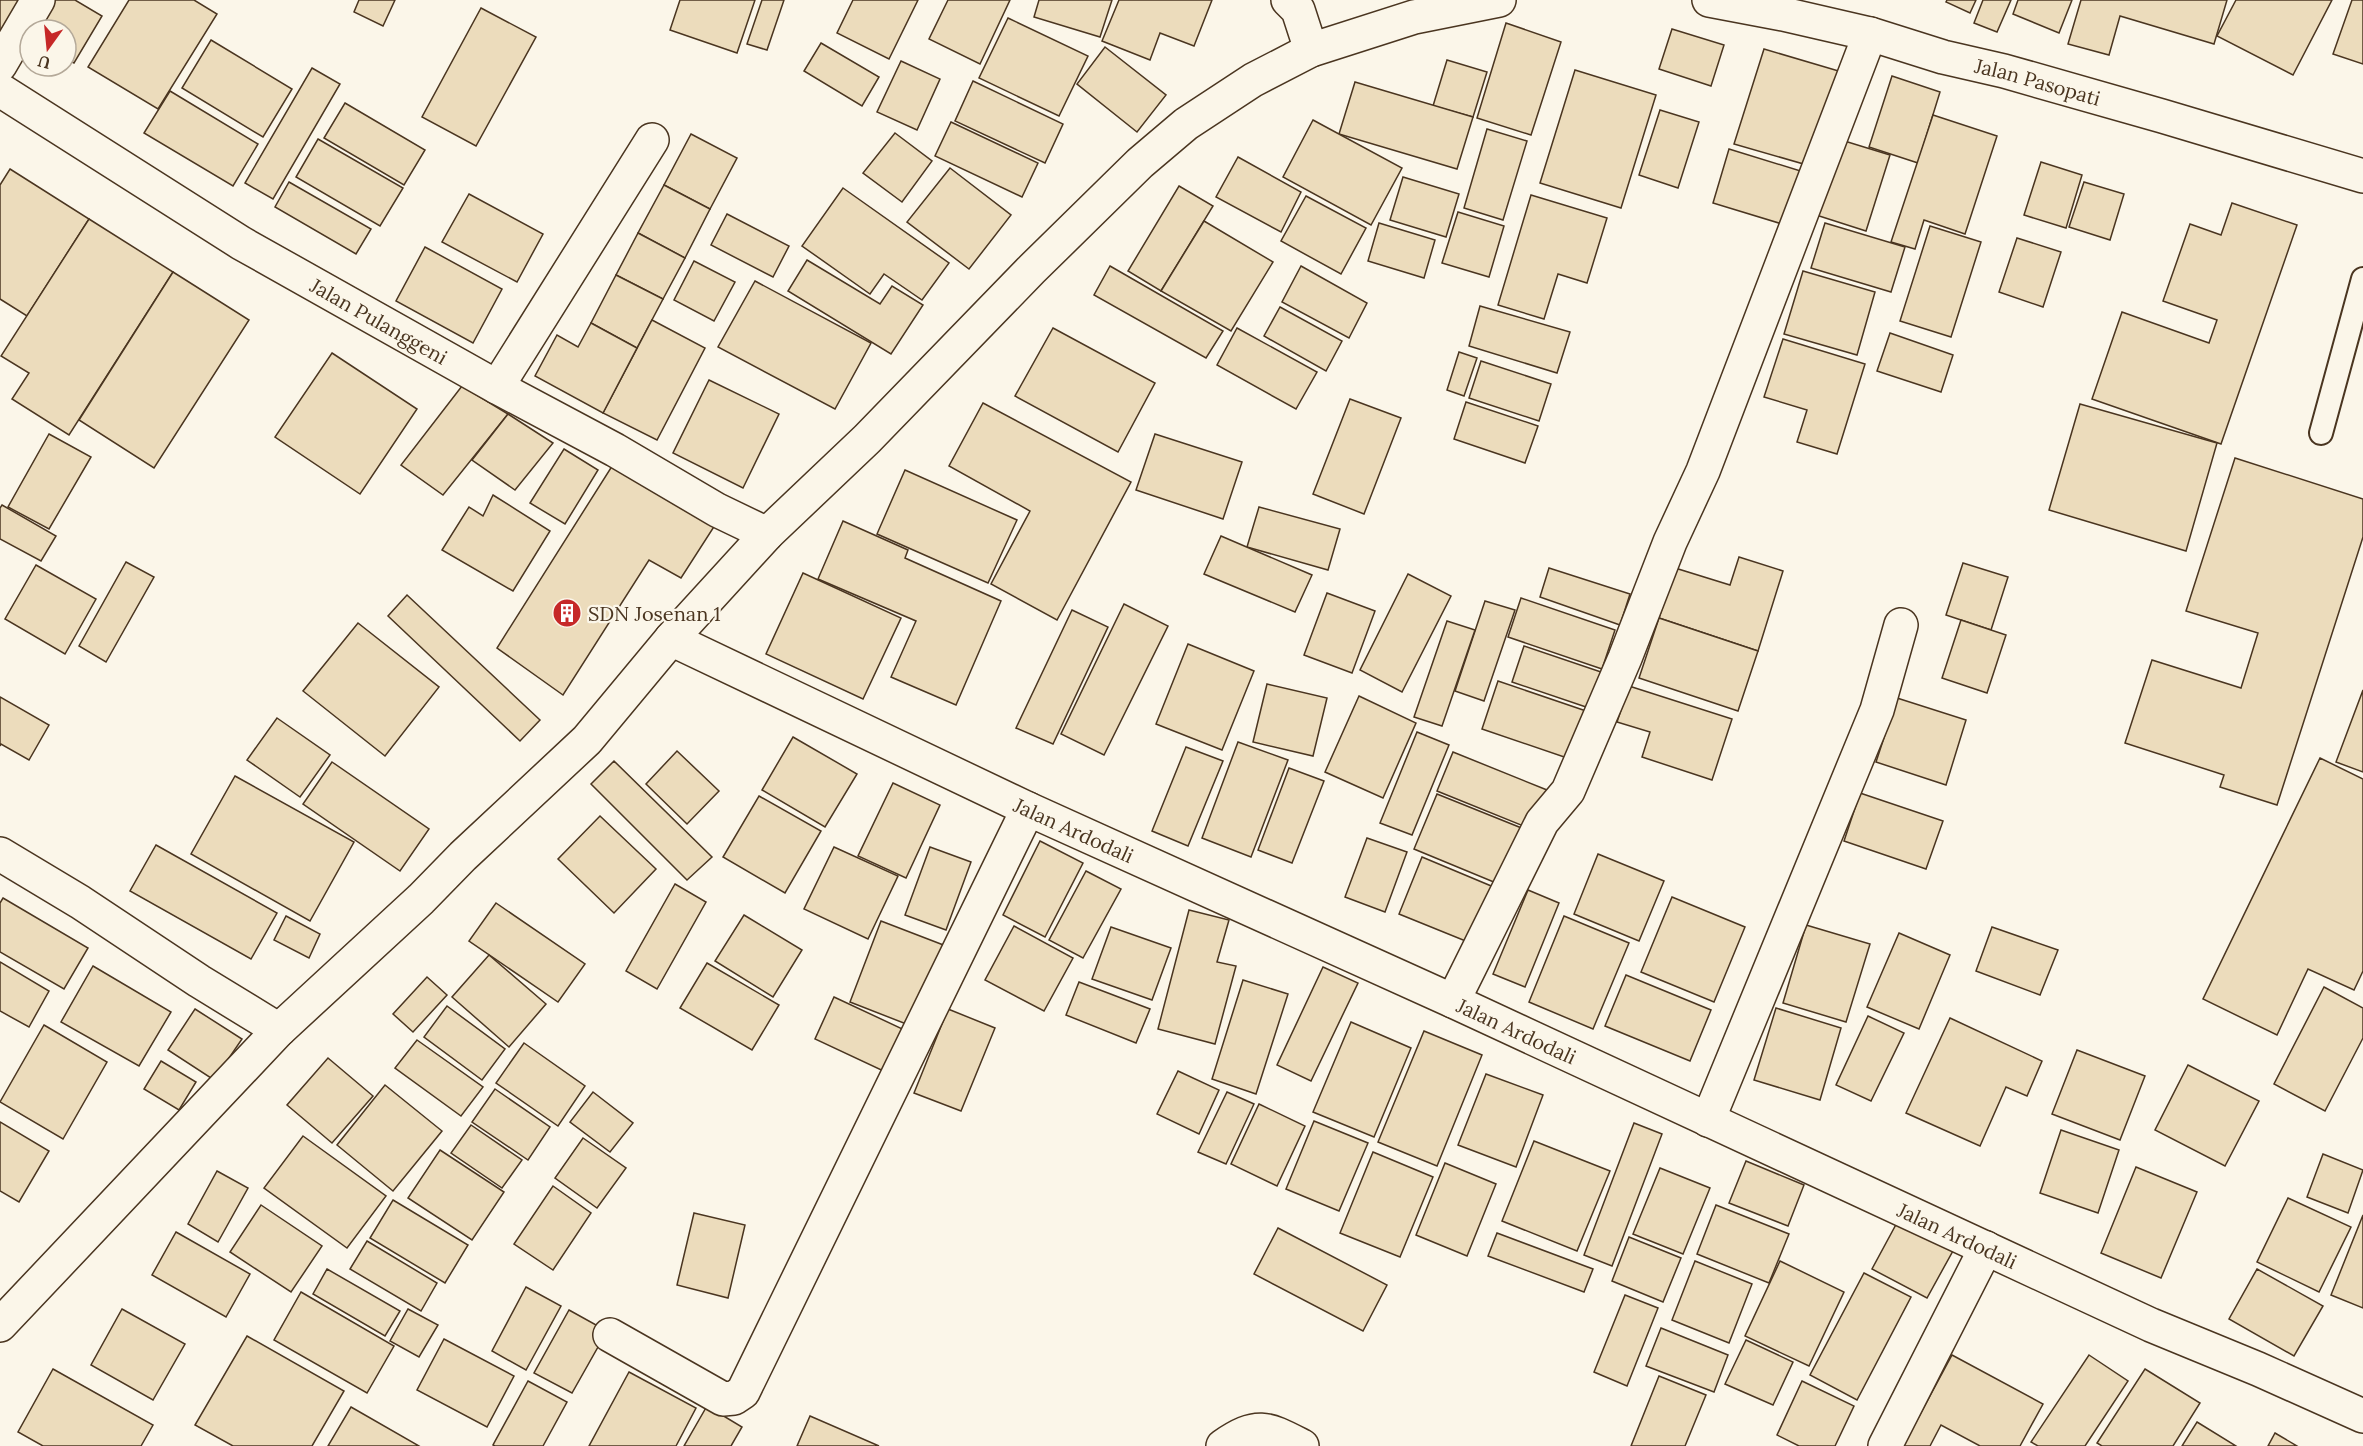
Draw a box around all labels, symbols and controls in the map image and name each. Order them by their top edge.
north arrow [18,18,78,78]
text: U [36,51,53,74]
street label: Jalan Pasopati [1972,52,2104,110]
street label: Jalan Pulanggeni [305,272,452,369]
building icon: SDN Josenan 1 [551,597,583,629]
place label: SDN Josenan 1 [588,601,721,626]
street label: Jalan Ardodali [1009,791,1138,868]
street label: Jalan Ardodali [1452,992,1580,1069]
street label: Jalan Ardodali [1893,1196,2021,1274]

